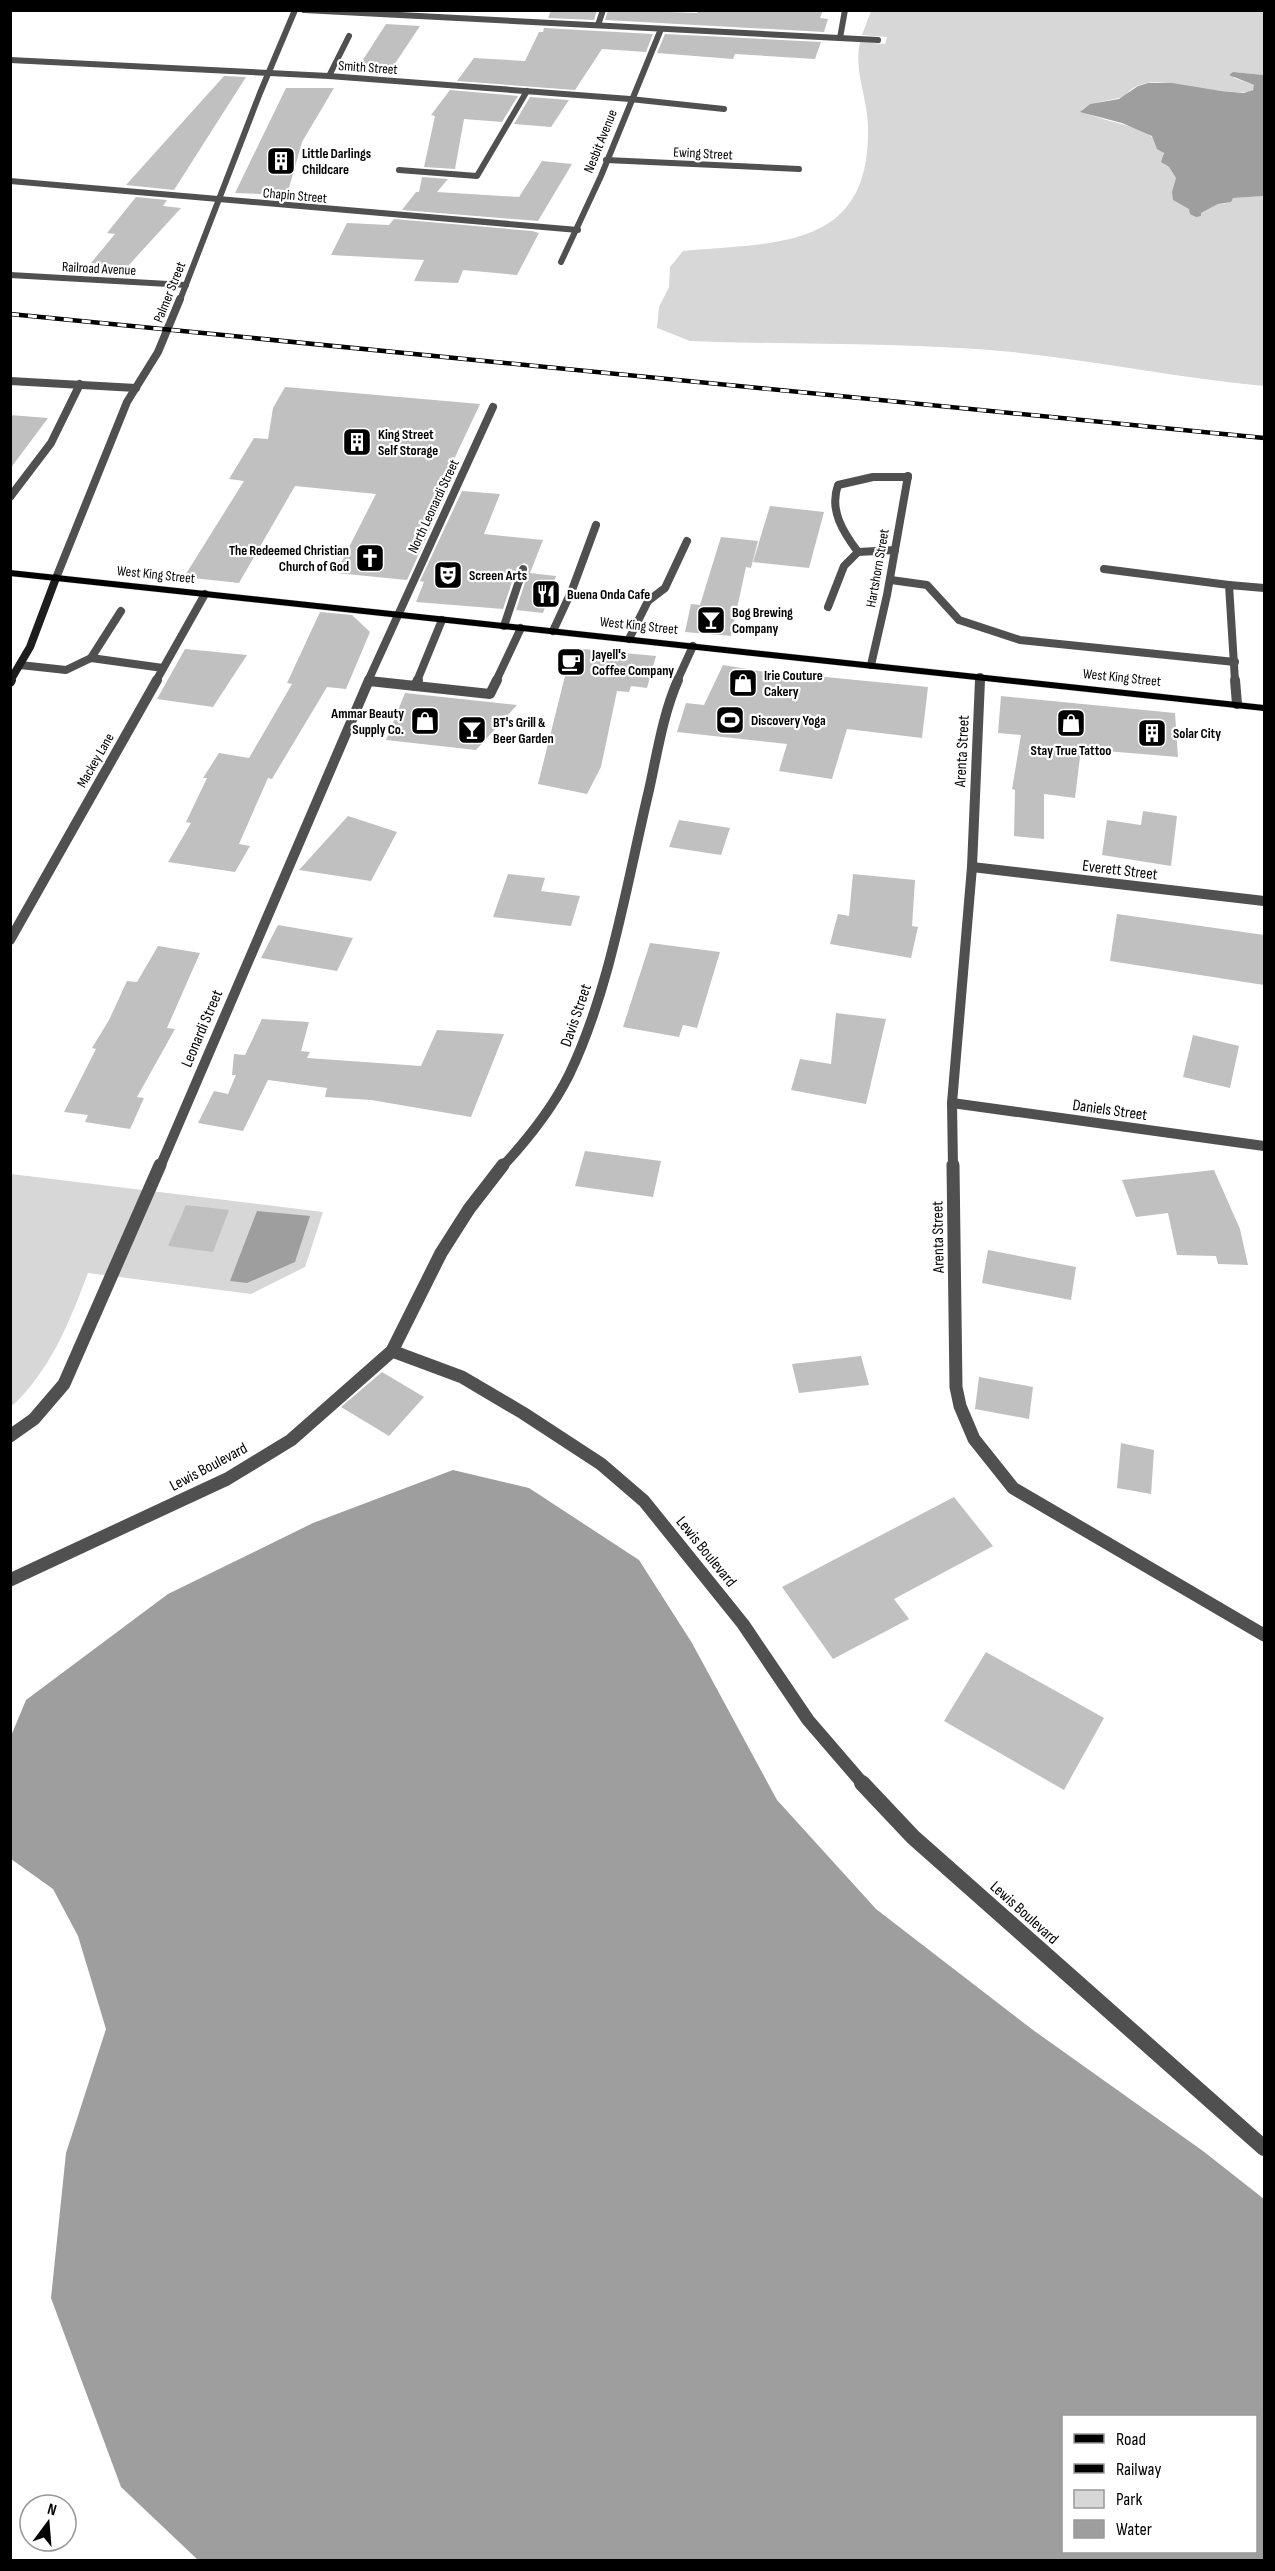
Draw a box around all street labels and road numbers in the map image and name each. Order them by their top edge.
street label: Smith Street [338,57,398,78]
street label: Nesbit Avenue [580,107,621,175]
street label: Ewing Street [673,143,733,164]
street label: Chapin Street [262,184,328,207]
street label: Railroad Avenue [61,258,136,279]
street label: Palmer Street [150,259,189,325]
street label: North Leonardi Street [404,457,463,556]
street label: Hartshorn Street [862,527,893,609]
street label: West King Street [116,562,196,587]
street label: West King Street [599,613,679,638]
street label: West King Street [1082,665,1162,690]
street label: Arenta Street [951,714,974,789]
street label: Mackey Lane [73,730,118,790]
street label: Everett Street [1081,856,1159,885]
street label: Davis Street [557,982,596,1049]
street label: Leonardi Street [178,987,227,1070]
street label: Daniels Street [1071,1096,1148,1125]
street label: Arenta Street [928,1201,949,1274]
street label: Lewis Boulevard [167,1439,251,1496]
street label: Lewis Boulevard [672,1513,740,1591]
street label: Lewis Boulevard [986,1878,1062,1949]

